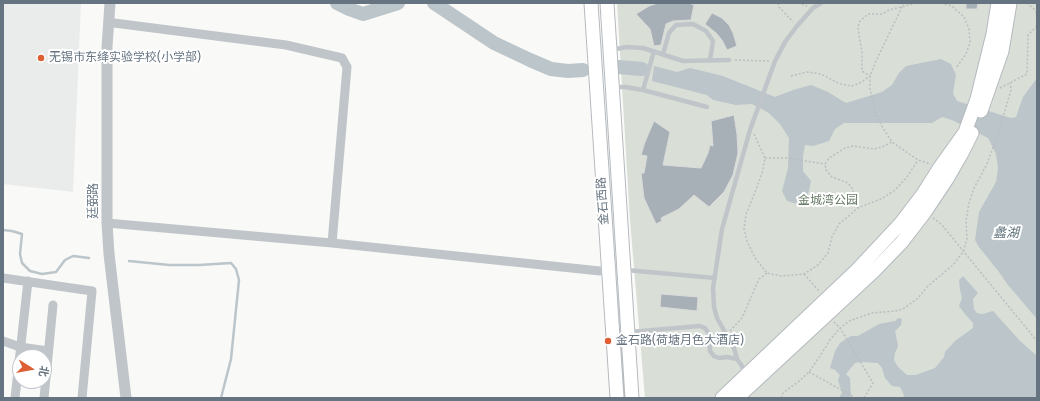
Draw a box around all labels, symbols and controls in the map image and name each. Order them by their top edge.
place label: 无锡市东绛实验学校(小学部) [49,51,201,65]
marker: 无锡市东绛实验学校(小学部) [36,53,46,63]
street label: 金石西路 [594,177,612,225]
street label: 廷弼路 [87,183,101,219]
park label: 金城湾公园 [798,194,858,208]
water label: 蠡湖 [993,225,1019,241]
place label: 金石路(荷塘月色大酒店) [616,334,744,348]
marker: 金石路(荷塘月色大酒店) [603,336,613,346]
north arrow [12,349,52,389]
text: 北 [36,365,51,378]

